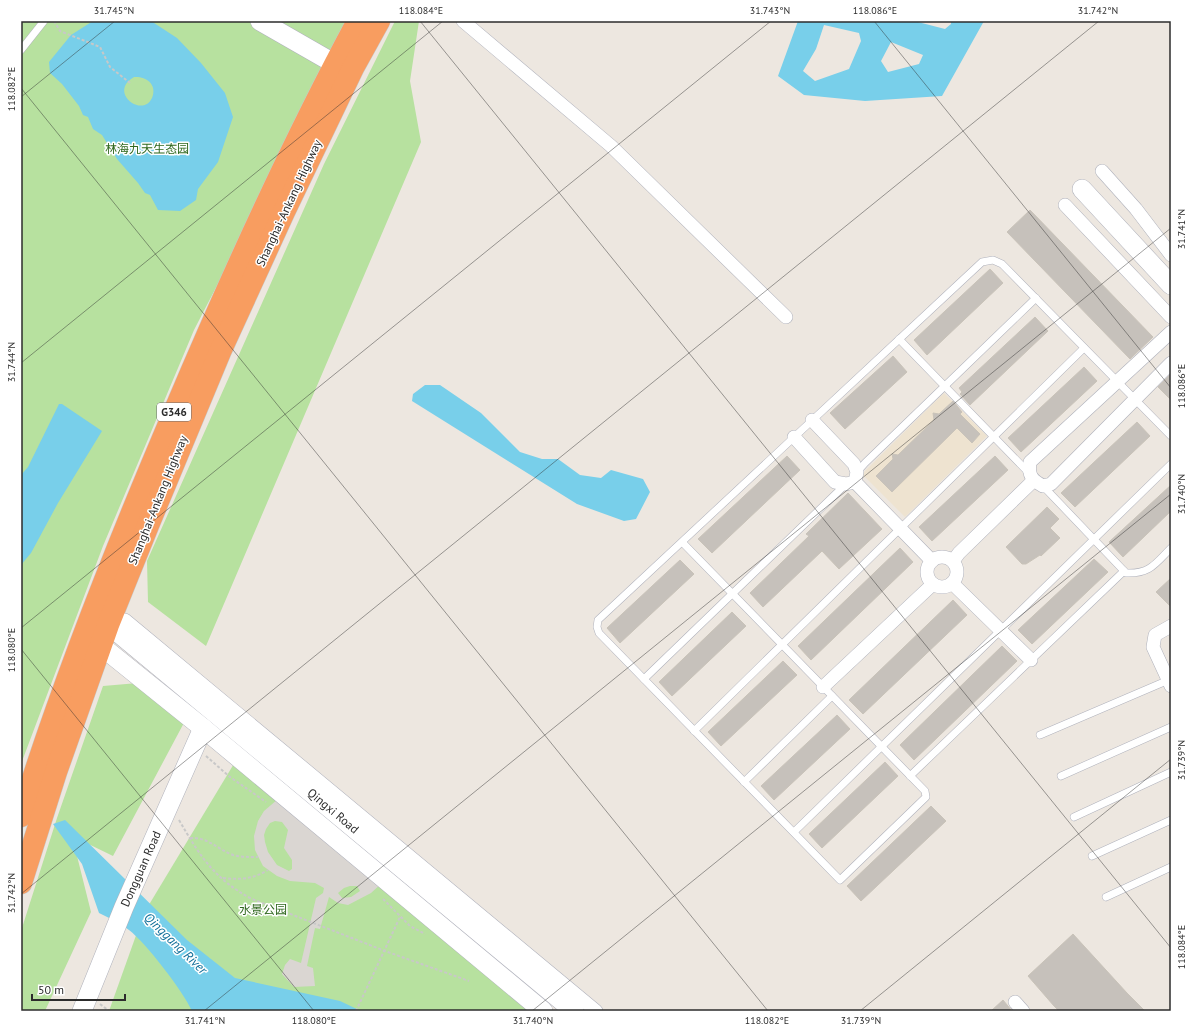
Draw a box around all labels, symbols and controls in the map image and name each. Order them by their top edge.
text: 31.745°N [94,4,134,17]
text: 118.084°E [399,4,443,17]
text: 31.743°N [750,4,790,17]
text: 118.086°E [853,4,897,17]
text: 31.742°N [1078,4,1118,17]
text: 118.082°E [5,67,18,111]
street label: Shanghai-Ankang Highway [253,137,325,269]
park label: 林海九天生态园 [105,141,189,156]
text: 31.741°N [1175,209,1188,249]
text: 31.744°N [5,342,18,382]
text: 118.086°E [1175,364,1188,408]
road number: G346 [157,403,191,421]
street label: Shanghai-Ankang Highway [125,433,191,567]
text: 31.740°N [1175,474,1188,514]
text: 118.080°E [5,628,18,672]
text: 31.739°N [1175,740,1188,780]
street label: Qingxi Road [305,785,362,836]
street label: Dongguan Road [117,829,164,909]
text: 31.742°N [5,873,18,913]
park label: 水景公园 [239,902,287,917]
water label: Qinggang River [141,909,211,978]
text: 118.084°E [1175,925,1188,969]
scale bar [32,976,125,1002]
text: 50 m [38,982,64,997]
text: 31.741°N [185,1014,225,1027]
text: 118.080°E [292,1014,336,1027]
text: 31.740°N [513,1014,553,1027]
text: 118.082°E [745,1014,789,1027]
text: 31.739°N [841,1014,881,1027]

